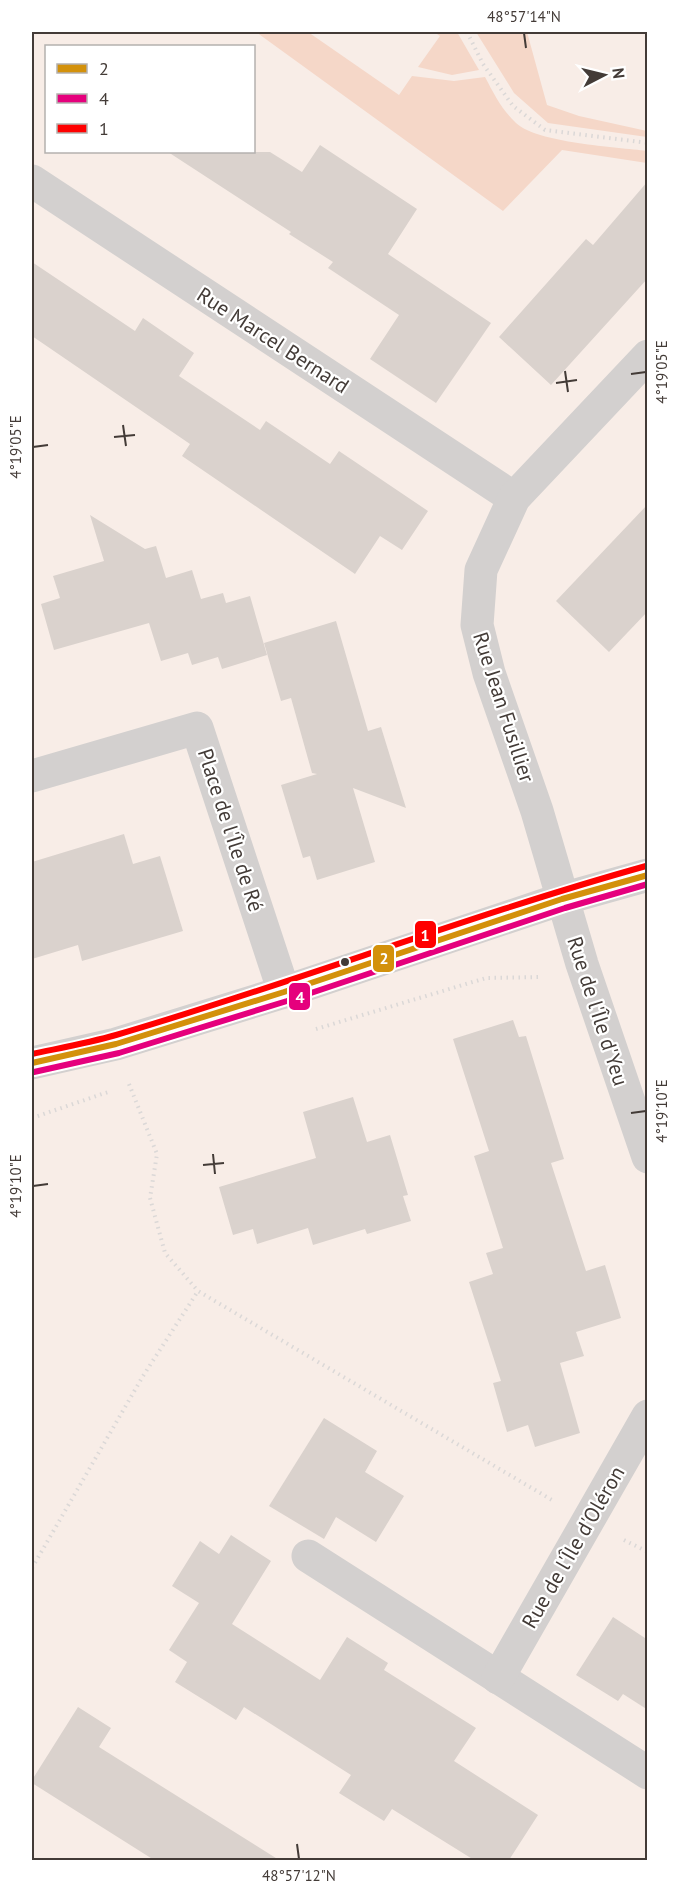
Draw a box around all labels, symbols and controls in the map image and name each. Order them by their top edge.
text: 48°57'14"N [487,7,561,26]
legend [45,45,255,153]
north arrow [574,45,634,105]
text: 2 [99,57,109,80]
text: N [608,67,629,80]
text: 4 [99,87,109,110]
text: 1 [99,117,109,140]
street label: Rue Marcel Bernard [192,281,354,399]
text: 4°19'05"E [652,340,671,404]
text: 4°19'05"E [6,415,25,479]
street label: Rue Jean Fusillier [467,628,541,786]
street label: Place de l'Île de Ré [192,745,270,915]
line badge: 1 [414,920,437,949]
text: 1 [420,925,430,945]
street label: Rue de l'Île d'Yeu [561,933,635,1089]
line badge: 2 [372,944,395,973]
text: 2 [379,948,389,968]
unlabelled marker [339,956,351,968]
line badge: 4 [288,982,311,1011]
text: 4 [295,987,305,1007]
text: 4°19'10"E [652,1079,671,1143]
text: 4°19'10"E [6,1154,25,1218]
street label: Rue de l'Île d'Oléron [516,1461,630,1633]
text: 48°57'12"N [262,1866,336,1885]

